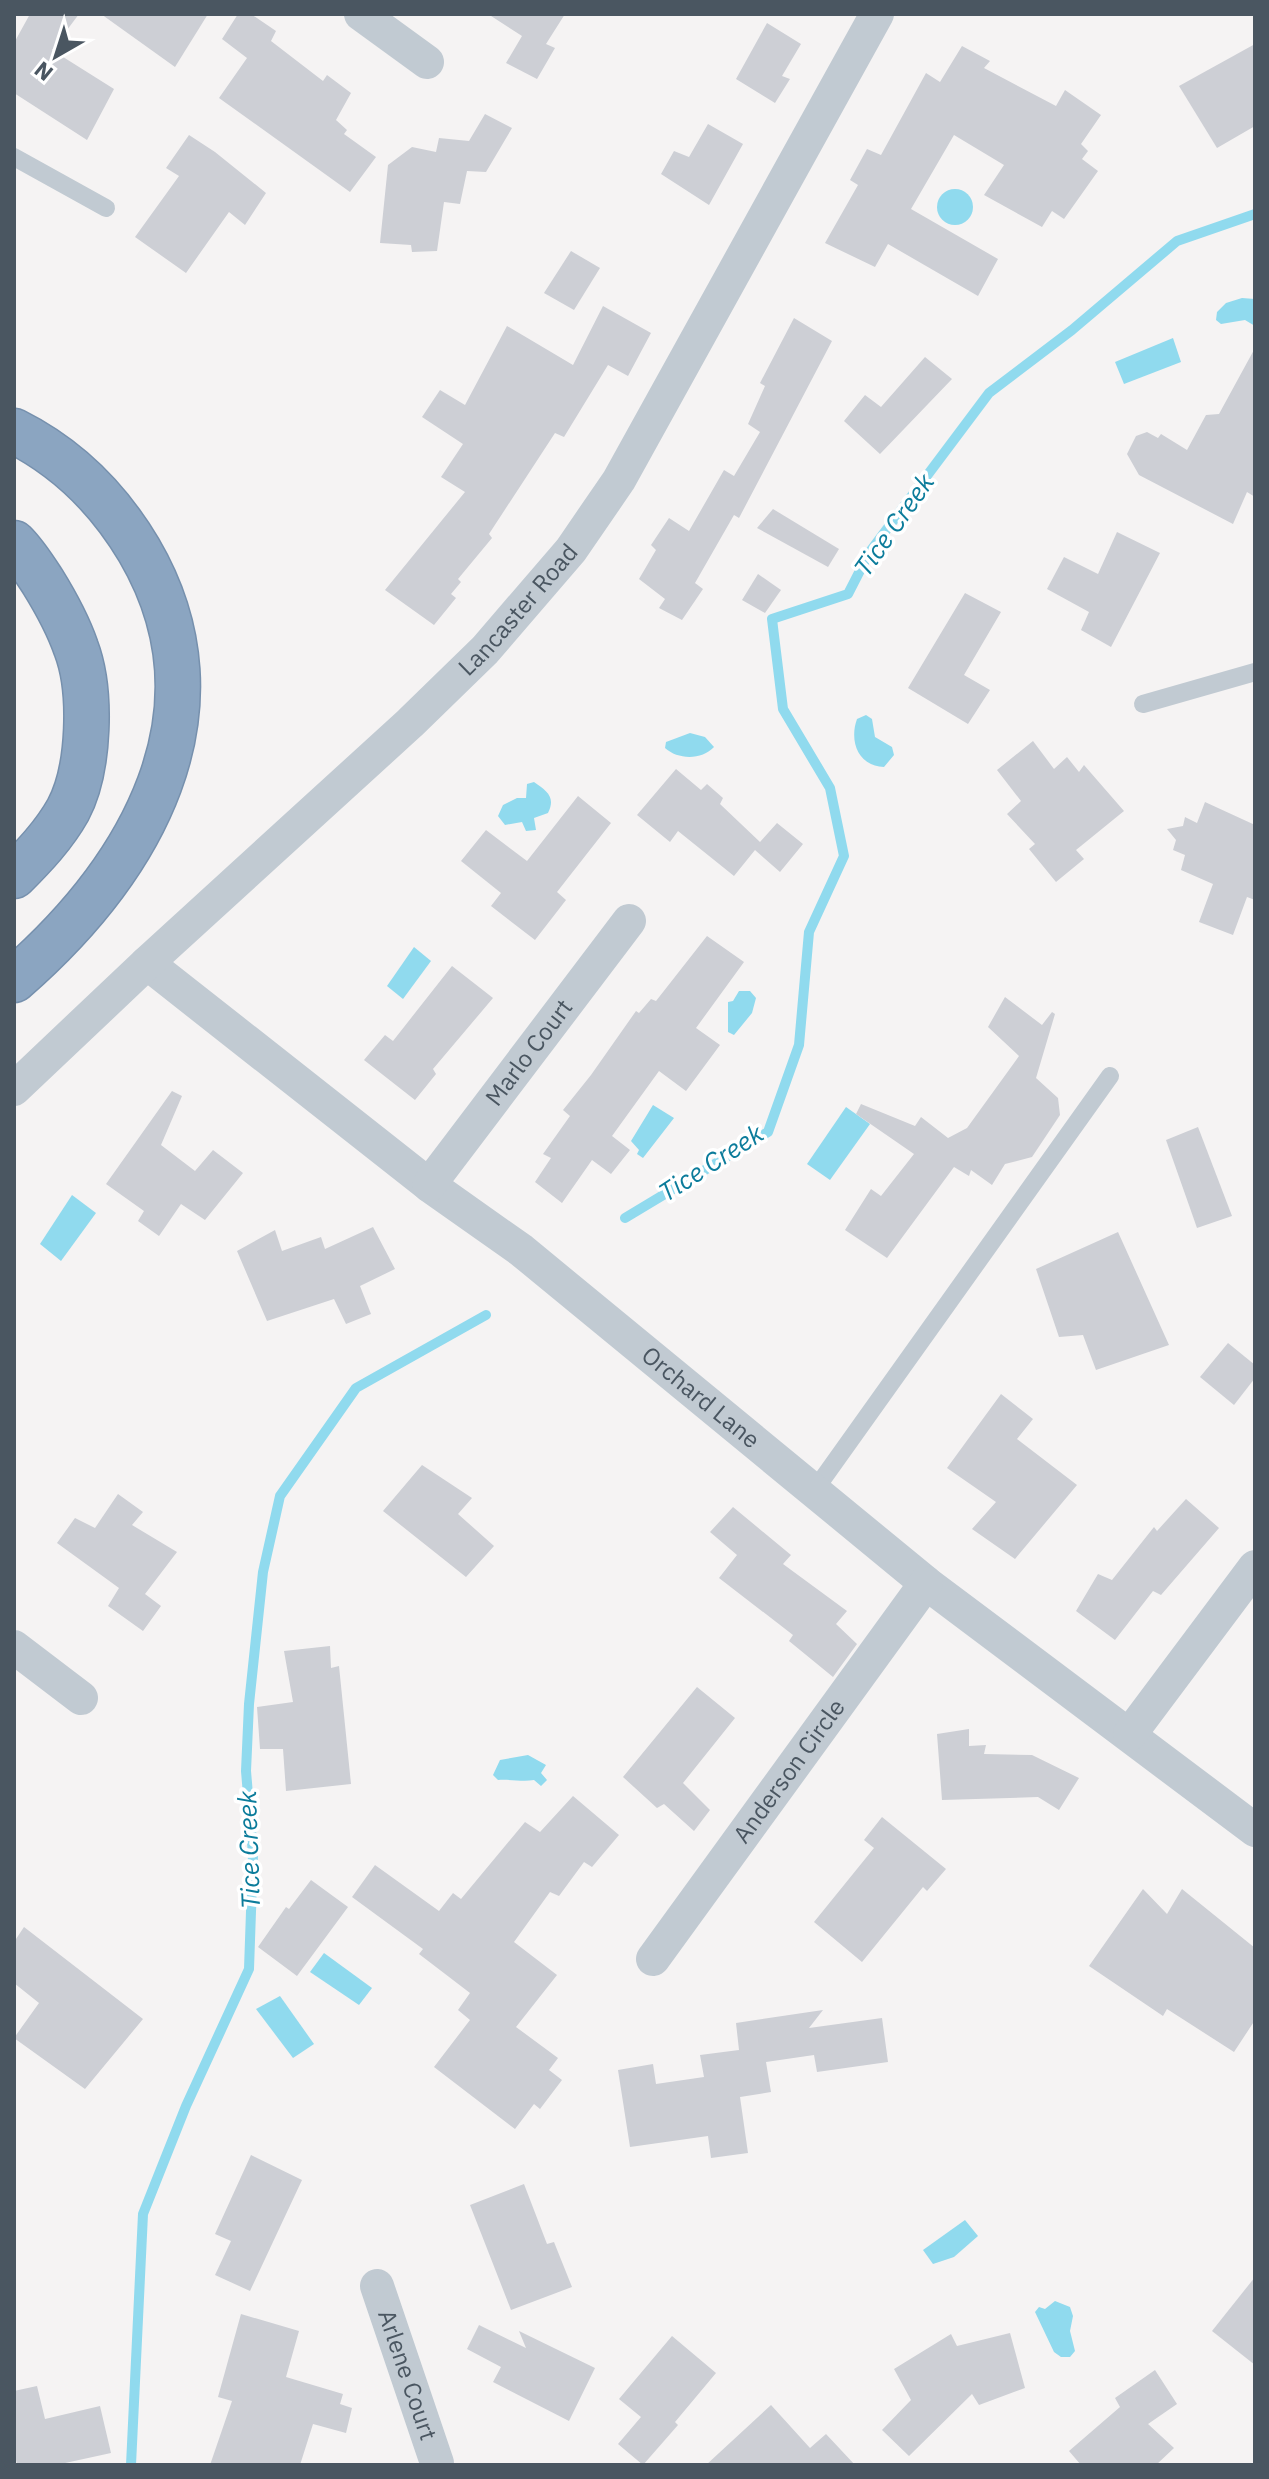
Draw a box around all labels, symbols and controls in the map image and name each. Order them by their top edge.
north arrow [16,16,96,96]
text: N [28,56,58,88]
water label: Tice Creek [845,466,941,583]
street label: Lancaster Road [451,536,584,682]
street label: Marlo Court [478,992,579,1112]
water label: Tice Creek [652,1115,770,1209]
street label: Orchard Lane [635,1339,767,1455]
street label: Anderson Circle [725,1692,852,1849]
water label: Tice Creek [229,1790,267,1910]
street label: Arlene Court [371,2305,445,2444]

